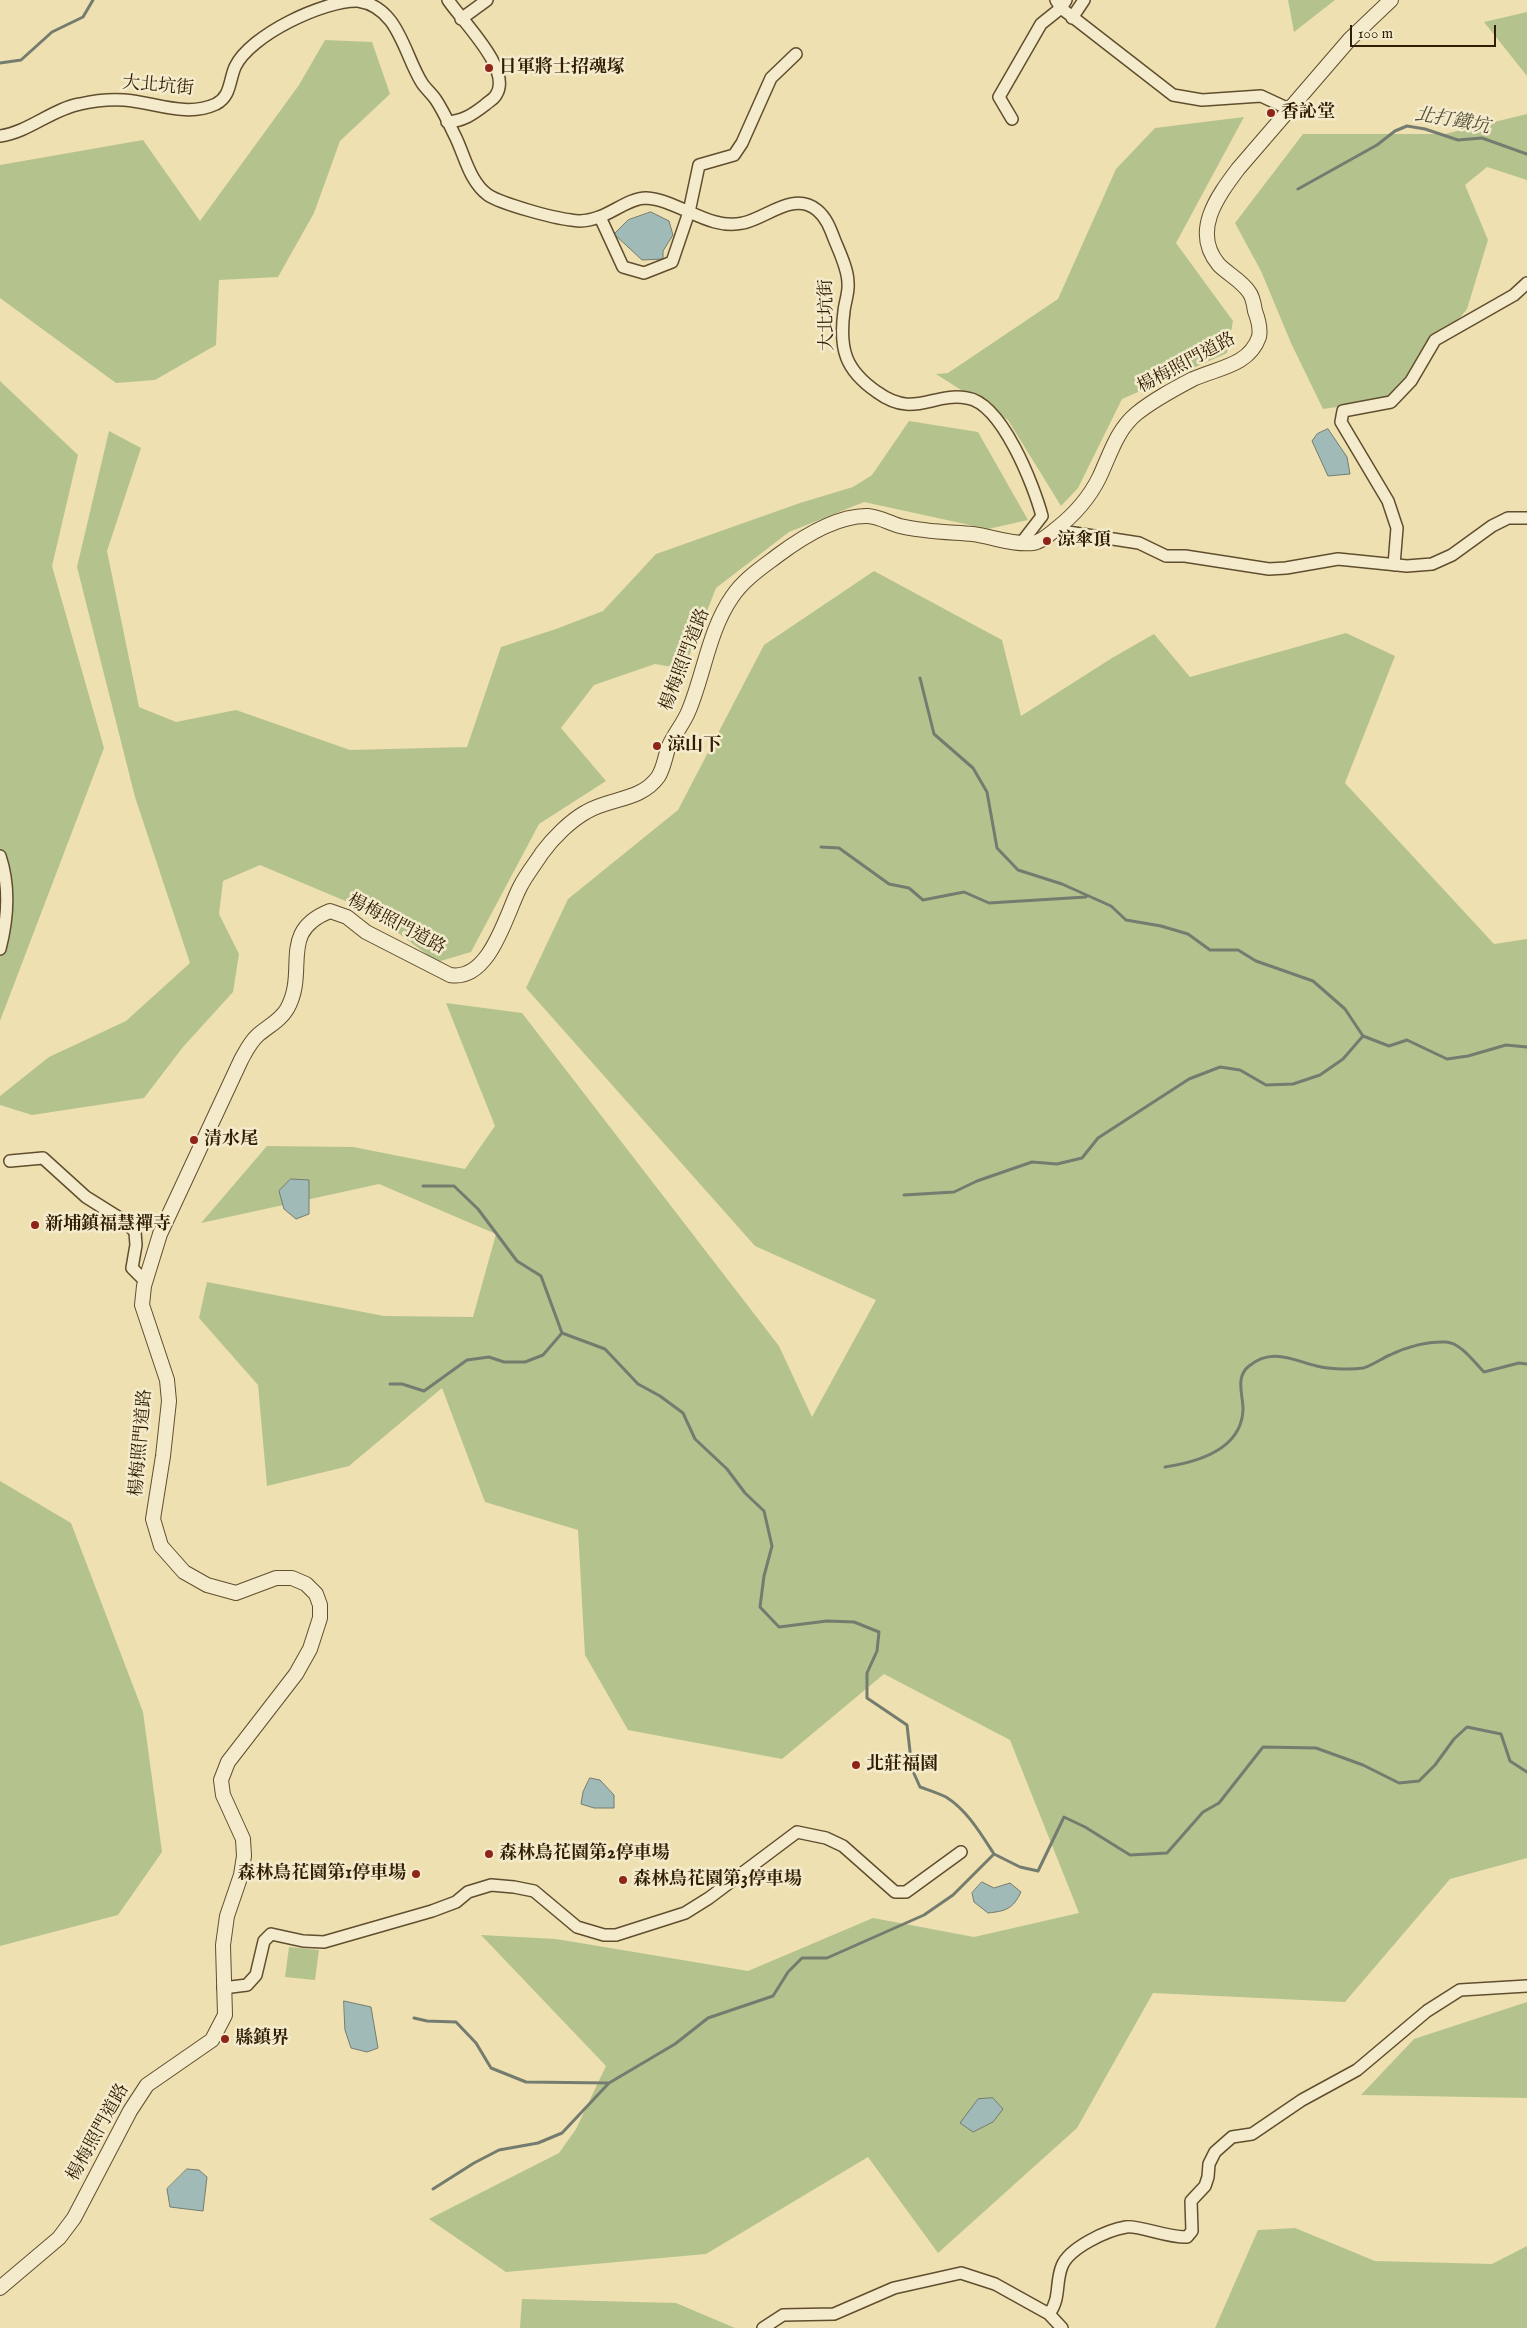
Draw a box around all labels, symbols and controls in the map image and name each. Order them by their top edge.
scale bar [1352,15,1498,47]
text: 100 m [1358,24,1393,43]
place label: 日軍將士招魂塚 [499,57,625,79]
marker: 日軍將士招魂塚 [483,62,495,74]
street label: 大北坑街 [121,73,195,101]
place label: 香訫堂 [1281,102,1335,124]
water label: 北打鐵坑 [1413,104,1491,140]
marker: 香訫堂 [1265,107,1277,119]
street label: 大北坑街 [817,279,839,351]
street label: 楊梅照門道路 [1134,329,1240,399]
place label: 涼傘頂 [1057,530,1111,552]
marker: 涼傘頂 [1041,535,1053,547]
street label: 楊梅照門道路 [657,606,715,714]
place label: 涼山下 [667,735,721,757]
marker: 涼山下 [651,740,663,752]
street label: 楊梅照門道路 [343,890,449,960]
place label: 清水尾 [204,1129,258,1151]
marker: 清水尾 [188,1134,200,1146]
place label: 新埔鎮福慧禪寺 [45,1214,171,1236]
marker: 新埔鎮福慧禪寺 [29,1219,41,1231]
street label: 楊梅照門道路 [127,1388,157,1498]
place label: 北莊福園 [866,1754,938,1776]
marker: 北莊福園 [850,1759,862,1771]
place label: 森林鳥花園第2停車場 [499,1843,669,1865]
marker: 森林鳥花園第2停車場 [483,1848,495,1860]
place label: 森林鳥花園第1停車場 [237,1863,406,1885]
marker: 森林鳥花園第1停車場 [410,1868,422,1880]
place label: 森林鳥花園第3停車場 [633,1869,802,1891]
marker: 森林鳥花園第3停車場 [617,1874,629,1886]
place label: 縣鎮界 [235,2028,289,2050]
marker: 縣鎮界 [219,2033,231,2045]
street label: 楊梅照門道路 [63,2081,135,2185]

